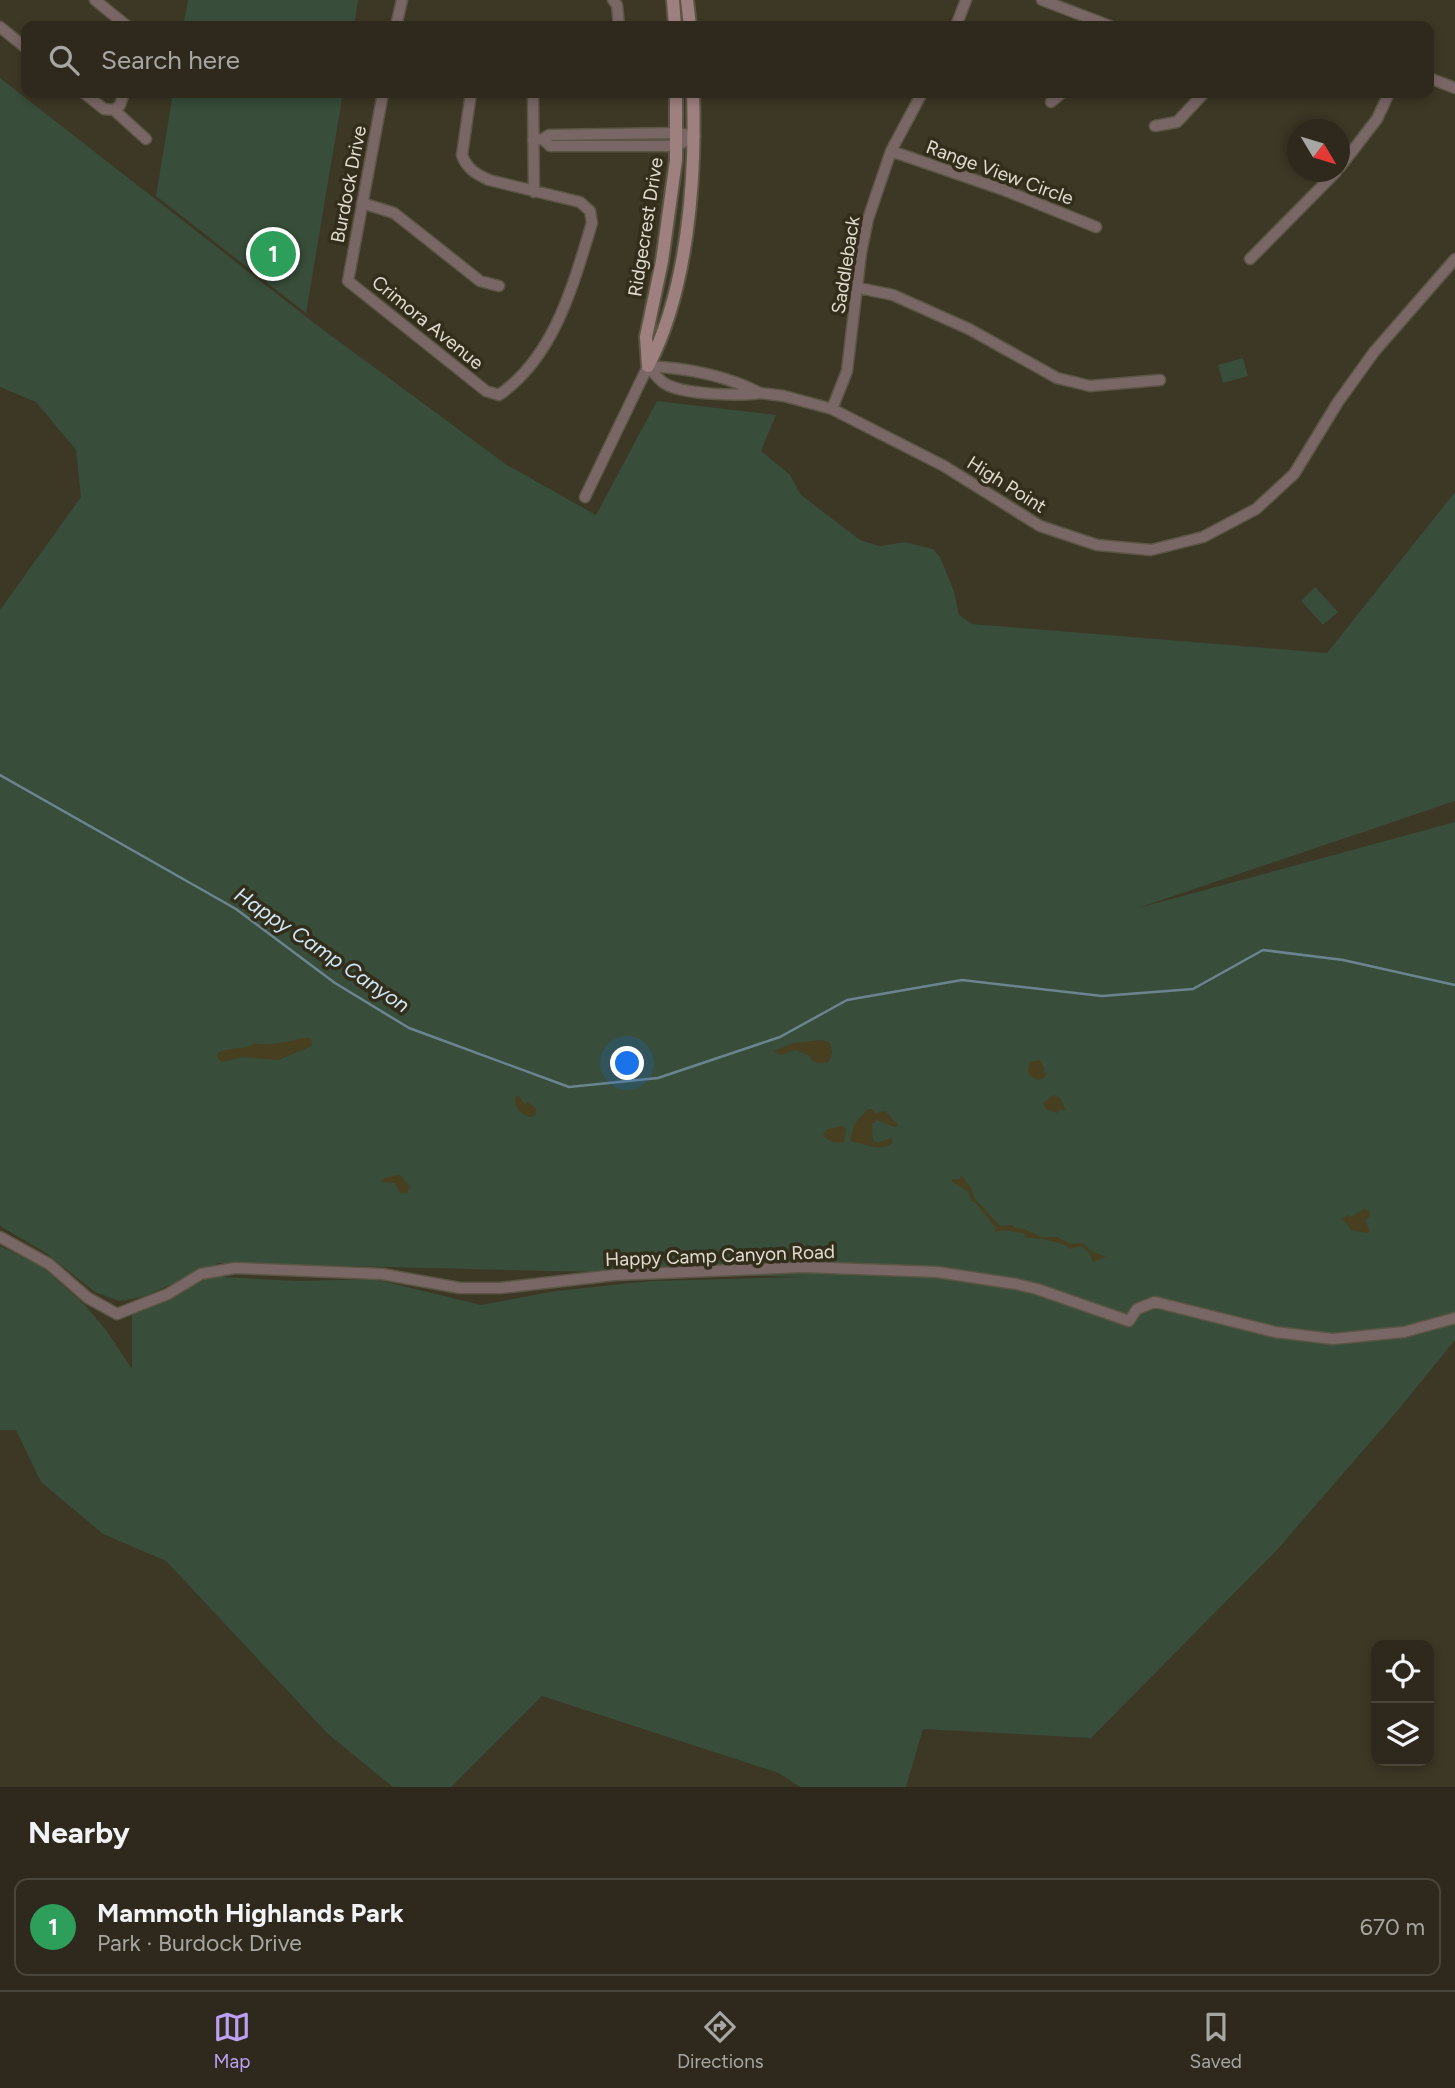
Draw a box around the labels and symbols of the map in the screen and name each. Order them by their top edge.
north arrow [1287,119,1350,182]
street label: Burdock Drive [326,124,371,245]
street label: Range View Circle [923,135,1077,210]
street label: Ridgecrest Drive [623,156,668,298]
street label: Saddleback [826,214,865,316]
pin: 1 [250,228,296,280]
street label: Crimora Avenue [367,270,488,374]
street label: High Point [963,451,1051,518]
water label: Happy Camp Canyon [230,882,415,1018]
your location [610,1046,644,1080]
street label: Happy Camp Canyon Road [605,1240,835,1271]

